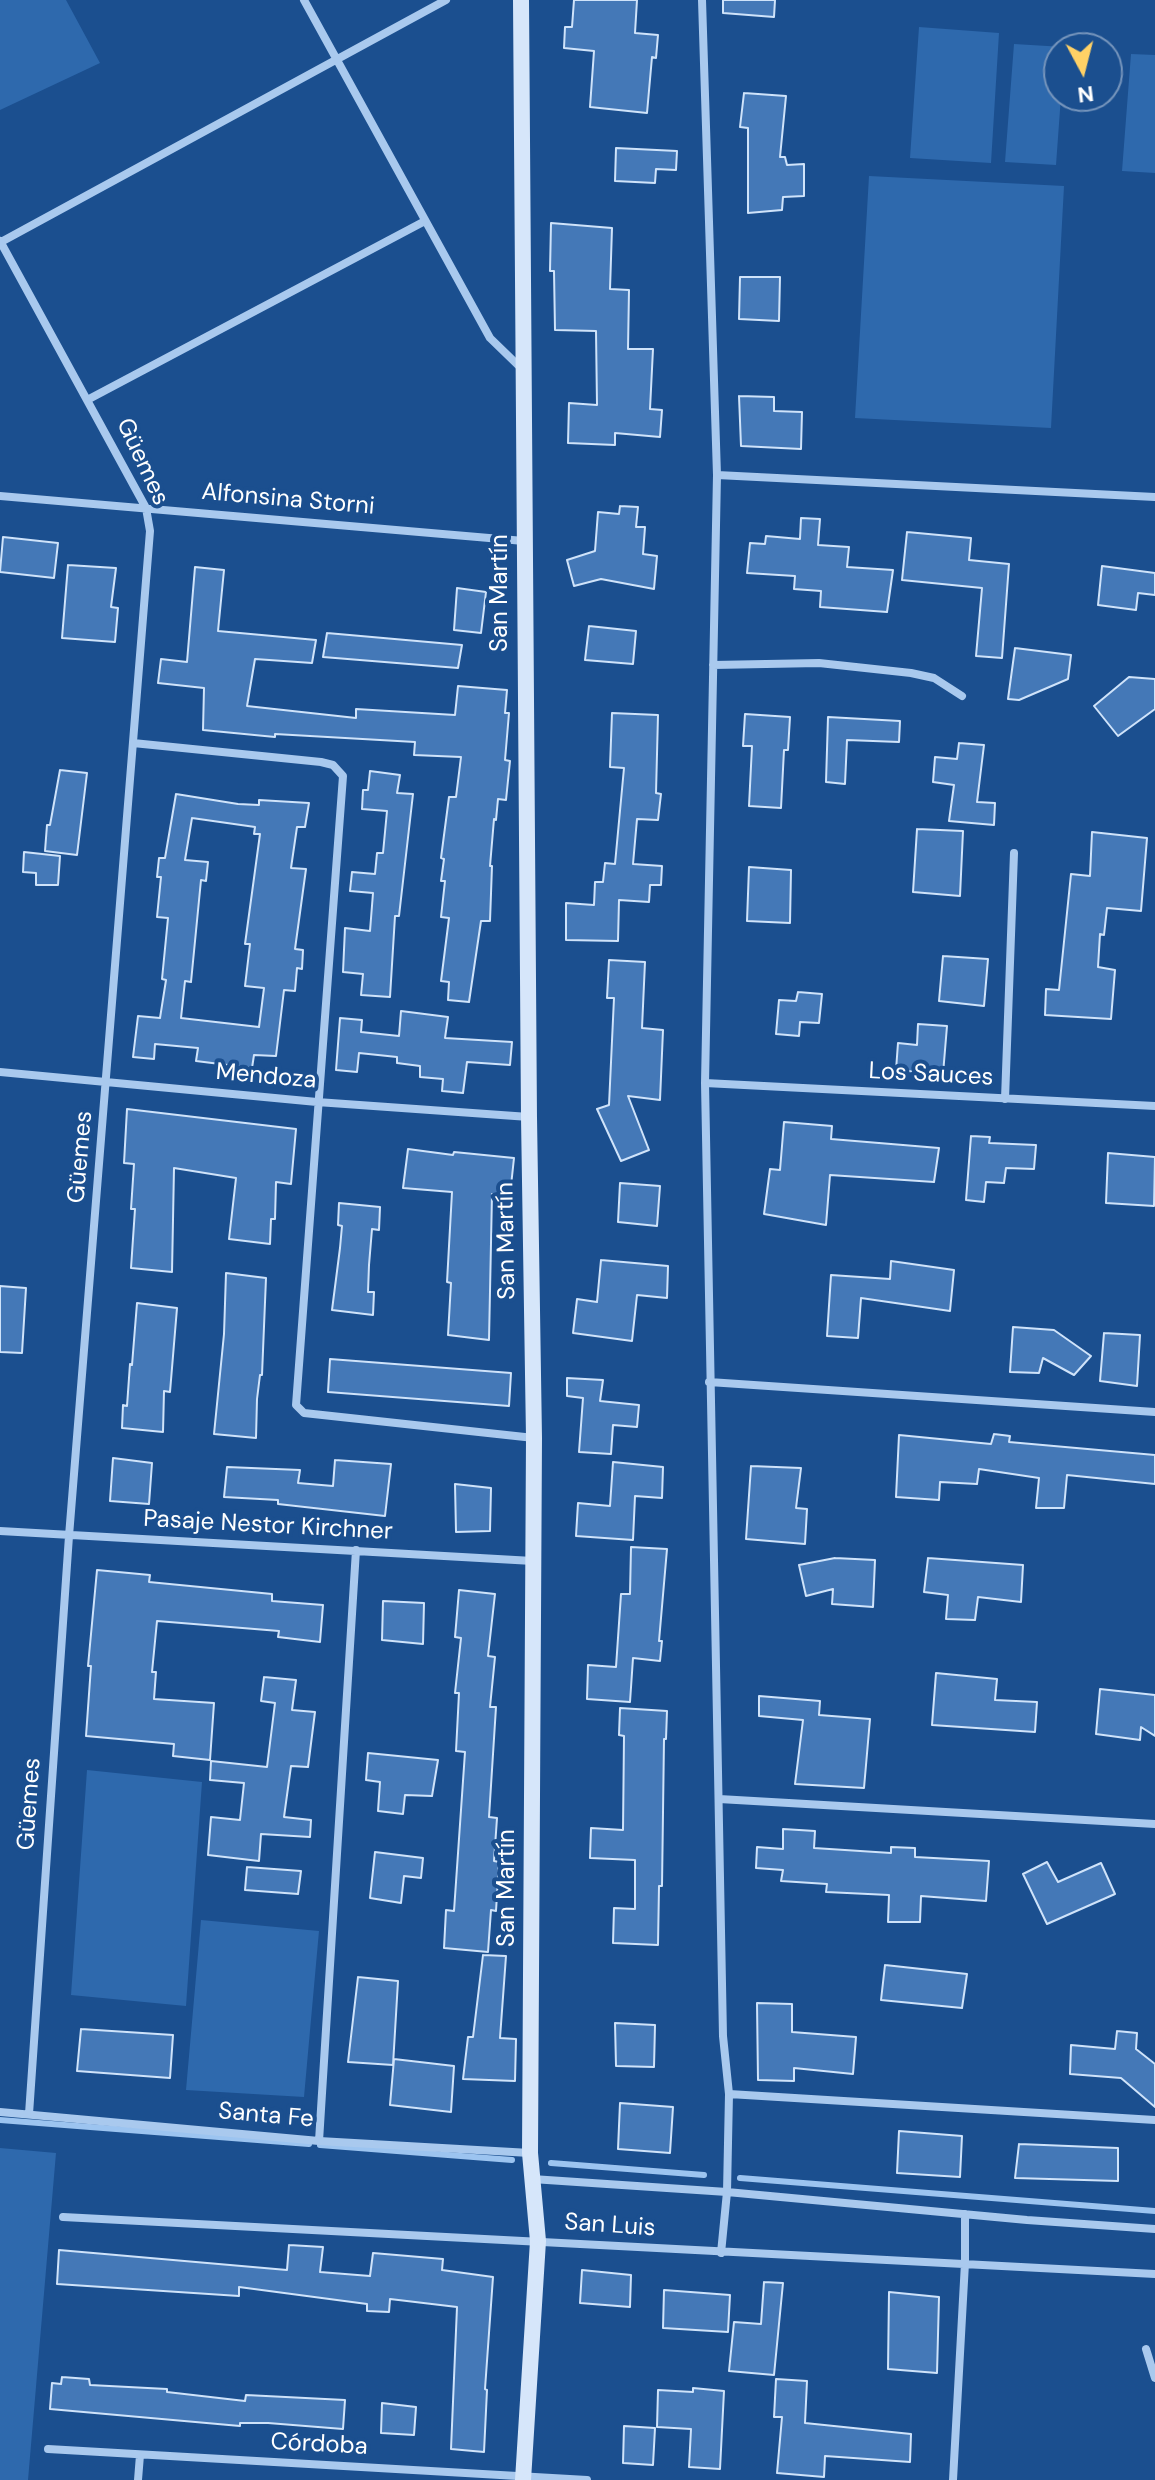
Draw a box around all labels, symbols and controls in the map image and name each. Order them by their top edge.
north arrow [1043,32,1123,112]
text: N [1076,79,1095,110]
street label: Güemes [109,414,175,510]
street label: Alfonsina Storni [200,478,376,522]
street label: San Martín [487,534,515,652]
street label: Los Sauces [868,1057,994,1093]
street label: Mendoza [214,1058,318,1096]
street label: Güemes [63,1110,99,1204]
street label: San Martín [492,1182,522,1300]
street label: Pasaje Nestor Kirchner [143,1505,393,1547]
street label: Güemes [12,1757,48,1851]
street label: San Martín [494,1829,522,1947]
street label: Santa Fe [217,2097,315,2135]
street label: San Luis [563,2208,657,2244]
street label: Córdoba [270,2428,368,2462]

